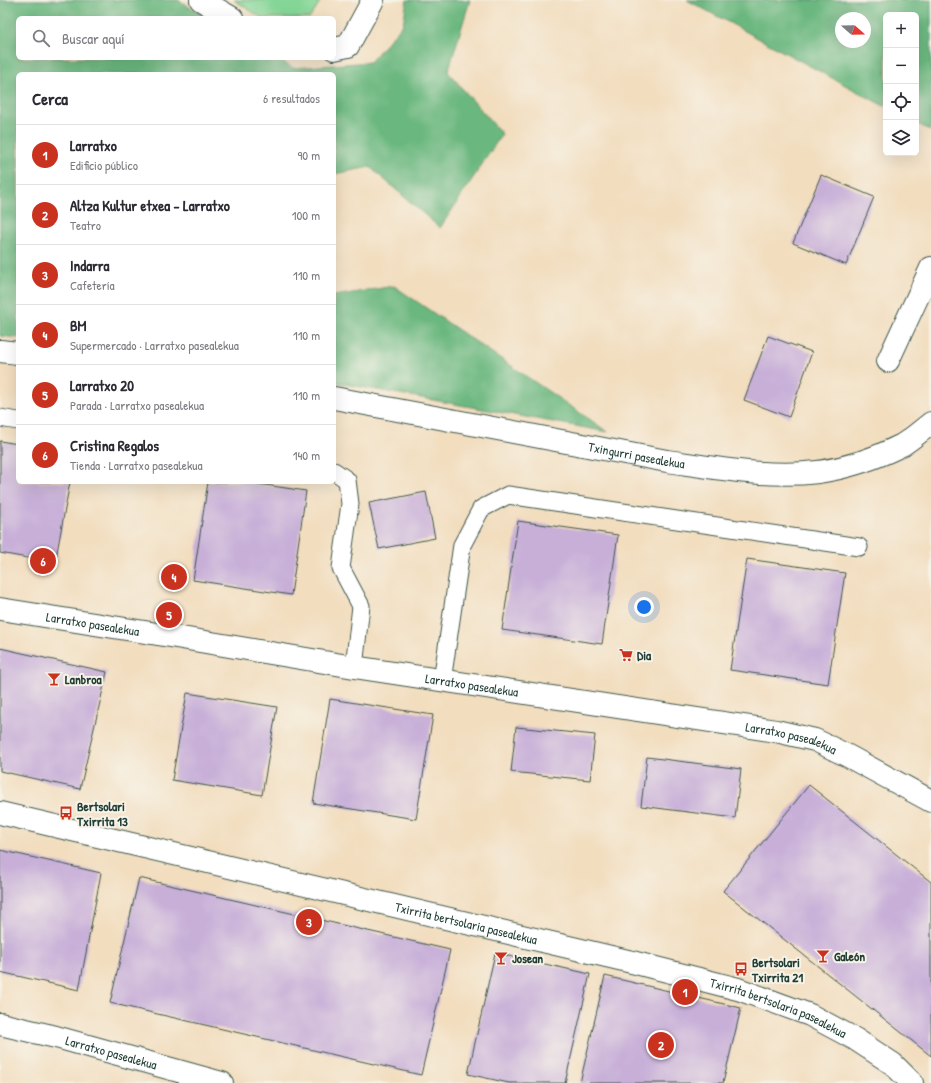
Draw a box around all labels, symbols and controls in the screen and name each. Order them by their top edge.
north arrow [835,12,871,48]
map controls [883,12,919,156]
button: + [883,12,919,48]
search box [16,16,336,60]
icon: search [30,27,52,49]
text: Buscar aquí [62,28,125,49]
button: − [883,48,919,84]
button: locate [883,84,919,120]
text: Cerca [32,87,68,110]
text: 6 resultados [263,89,320,107]
button: layers [883,120,919,156]
text: Larratxo [70,135,117,156]
text: 1 [43,146,47,164]
text: 90 m [298,146,320,164]
text: Edificio público [70,156,138,174]
text: Altza Kultur etxea - Larratxo [70,195,230,216]
text: 2 [42,206,48,224]
text: 100 m [292,206,320,224]
text: Teatro [70,216,101,234]
text: Indarra [70,255,109,276]
text: 3 [42,266,48,284]
text: 110 m [293,266,320,284]
text: Cafetería [70,276,115,294]
text: BM [70,315,87,336]
text: 4 [43,326,47,344]
text: 110 m [293,326,320,344]
text: Supermercado · Larratxo pasealekua [70,336,239,354]
text: Larratxo 20 [70,375,134,396]
text: 5 [42,386,48,404]
text: 110 m [293,386,320,404]
text: Parada · Larratxo pasealekua [70,396,204,414]
text: Cristina Regalos [70,435,159,456]
street label: Txingurri pasealekua [587,437,686,473]
text: 6 [42,446,48,464]
text: 140 m [293,446,320,464]
text: Tienda · Larratxo pasealekua [70,456,203,474]
pin: 6 [30,546,56,576]
pin: 4 [161,562,187,592]
your location [634,597,654,617]
pin: 5 [156,600,182,630]
street label: Larratxo pasealekua [45,607,141,640]
place label: Dia [637,646,652,664]
supermarket icon: Dia [618,647,634,663]
street label: Larratxo pasealekua [424,669,520,701]
place label: Lanbroa [65,670,102,688]
bar icon: Lanbroa [46,671,62,687]
street label: Larratxo pasealekua [744,718,840,758]
place label: Bertsolari Txirrita 13 [76,797,128,830]
bus stop icon: Bertsolari Txirrita 13 [58,805,74,821]
street label: Txirrita bertsolaria pasealekua [393,897,539,948]
pin: 3 [296,907,322,937]
place label: Galeón [834,947,865,965]
bar icon: Galeón [815,948,831,964]
place label: Josean [512,949,543,967]
bar icon: Josean [493,950,509,966]
place label: Bertsolari Txirrita 21 [751,953,803,986]
bus stop icon: Bertsolari Txirrita 21 [733,961,749,977]
street label: Txirrita bertsolaria pasealekua [708,973,850,1042]
pin: 1 [672,977,698,1007]
pin: 2 [648,1030,674,1060]
street label: Larratxo pasealekua [64,1031,159,1074]

